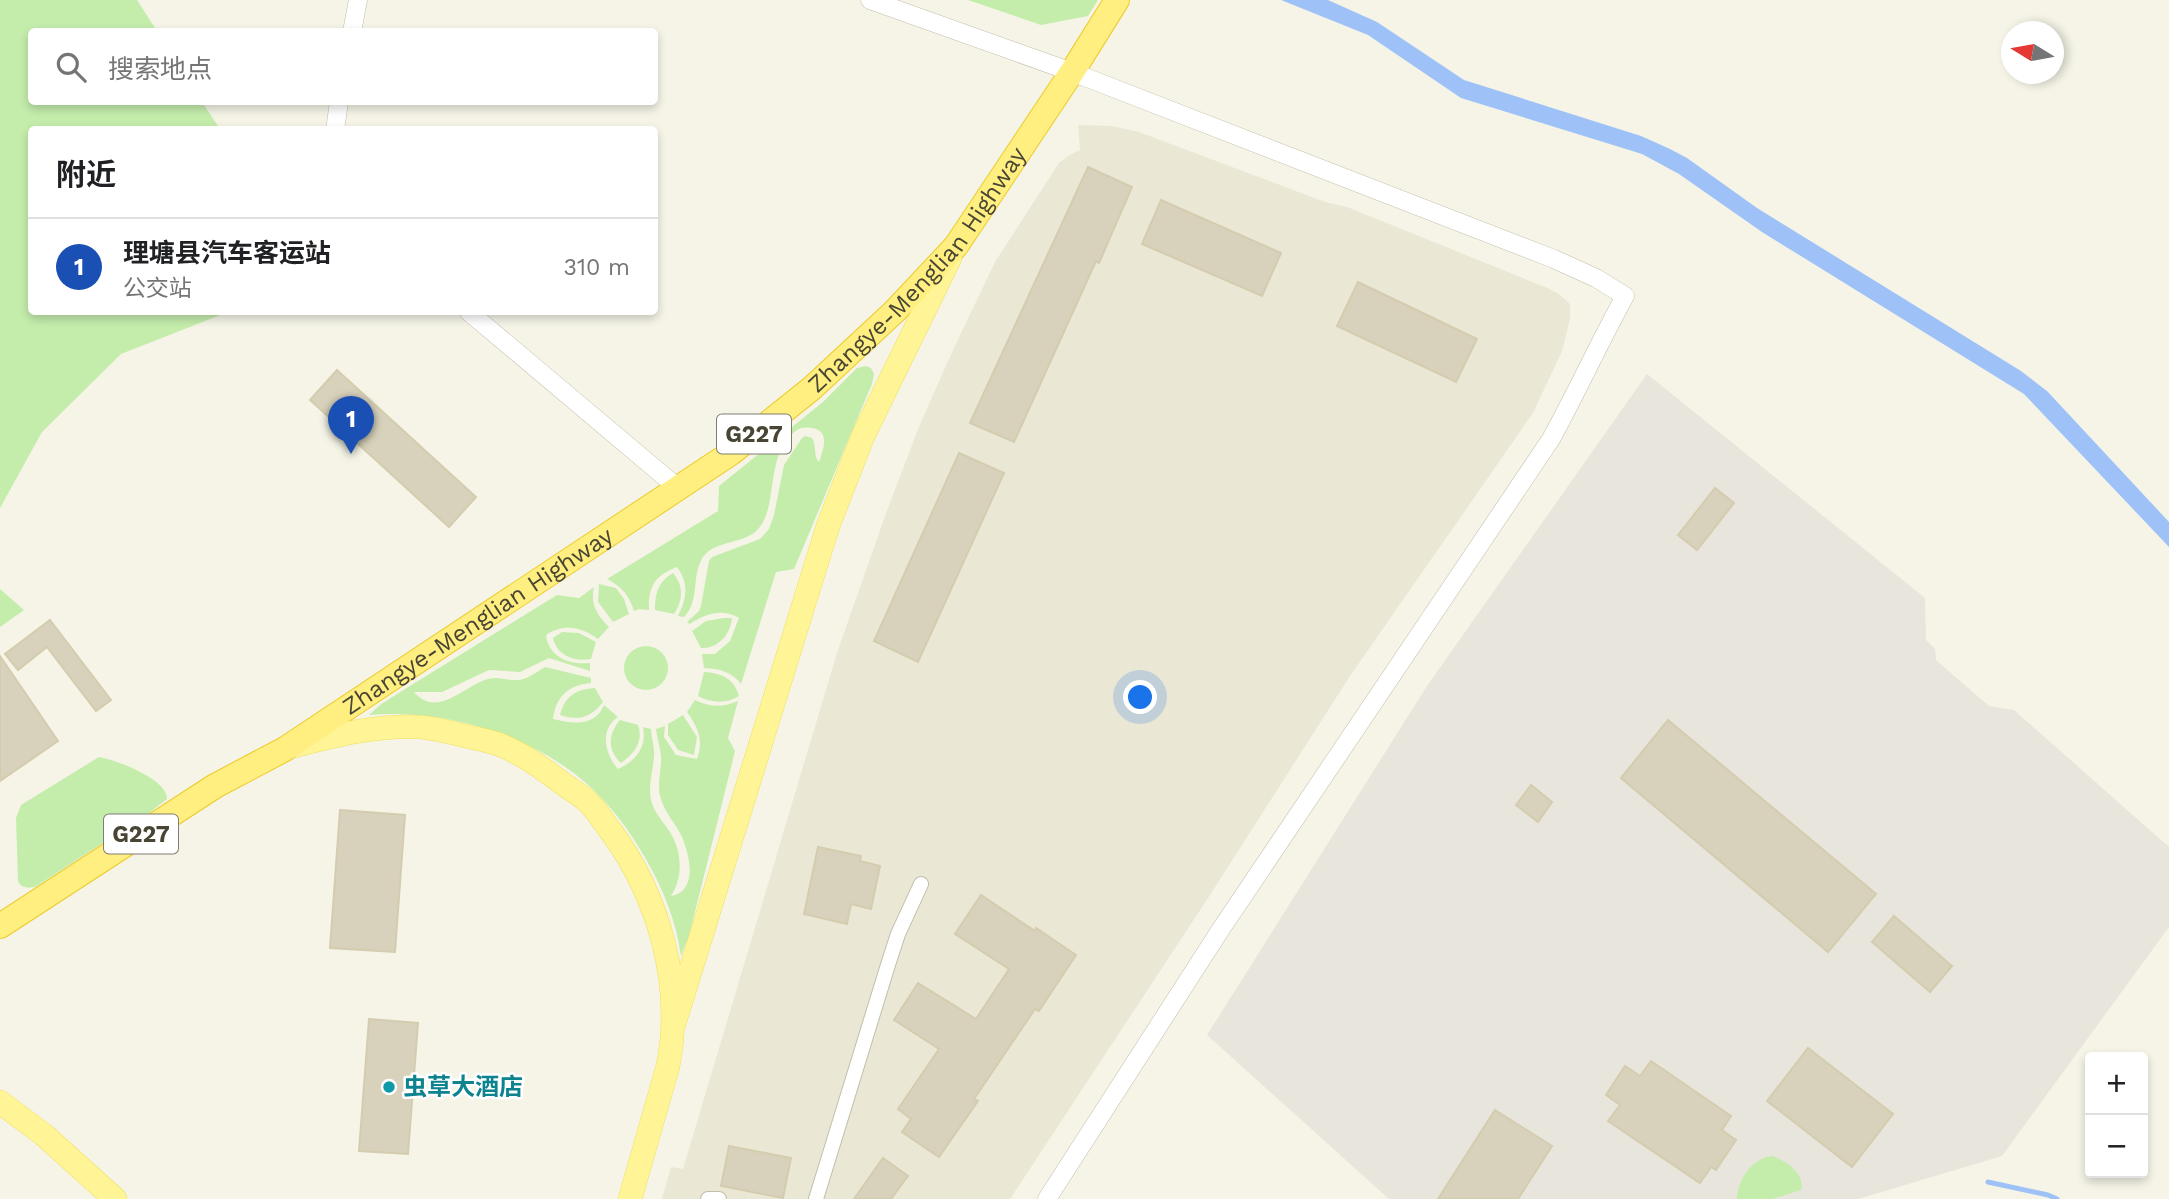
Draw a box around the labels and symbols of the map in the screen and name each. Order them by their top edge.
north arrow [2001,21,2064,84]
street label: Zhangye-Menglian Highway [802,141,1032,398]
pin: 1 [328,396,374,454]
road number: G227 [717,414,791,454]
street label: Zhangye-Menglian Highway [337,521,619,721]
your location [1123,680,1157,714]
road number: G227 [104,814,178,854]
place label: 虫草大酒店 [403,1073,523,1101]
marker: 虫草大酒店 [381,1079,397,1095]

